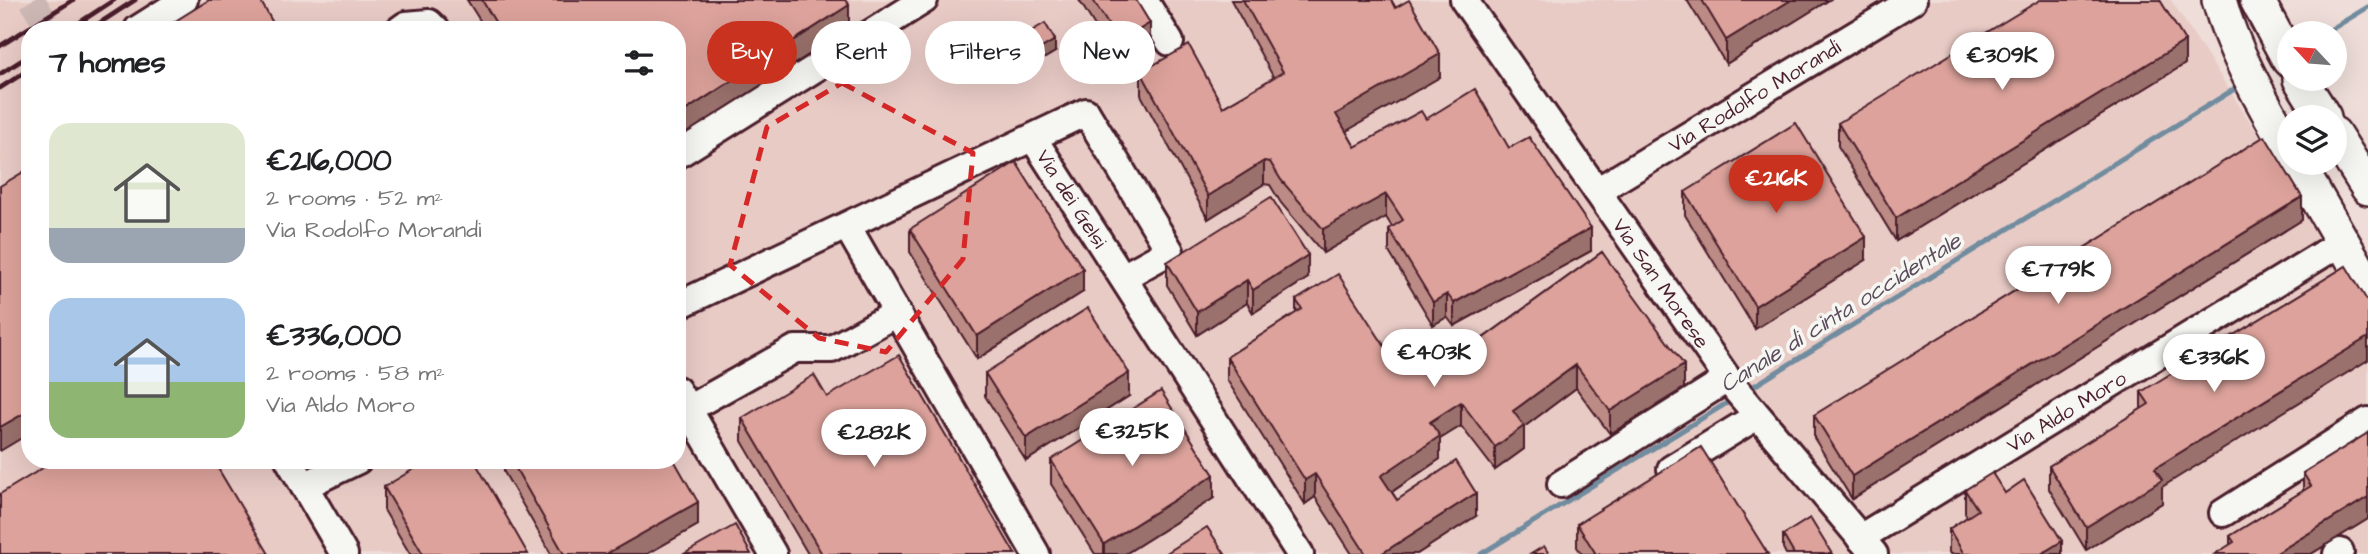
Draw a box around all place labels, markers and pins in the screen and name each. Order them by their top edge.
pin: €309K [1953,32,2051,92]
pin: €216K [1727,156,1825,215]
pin: €779K [2009,246,2107,306]
pin: €403K [1385,330,1483,389]
pin: €336K [2165,334,2263,394]
pin: €325K [1083,408,1181,468]
pin: €282K [825,410,923,469]

